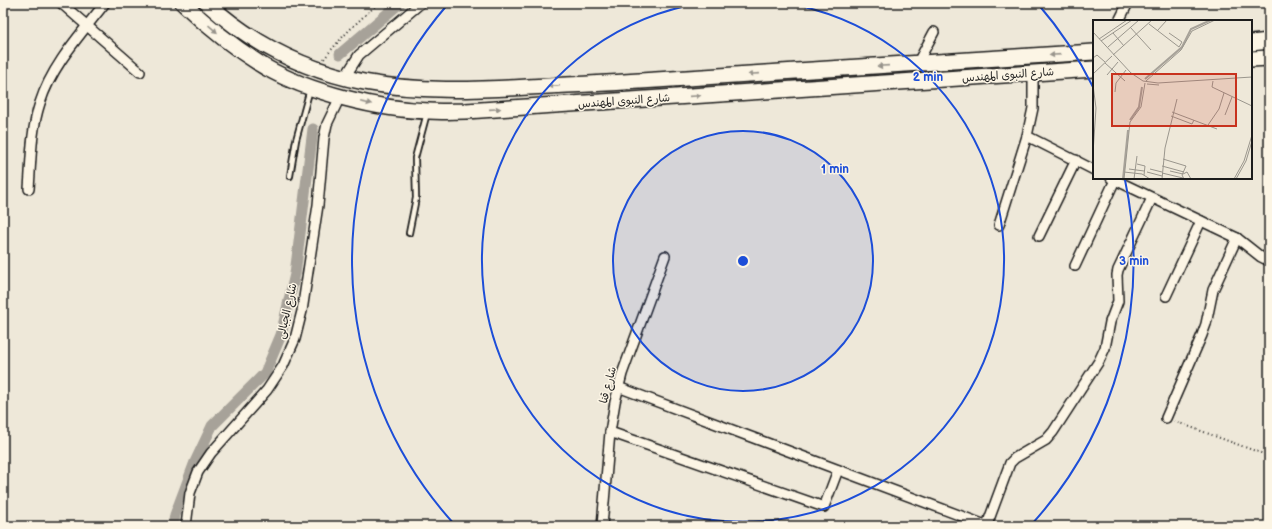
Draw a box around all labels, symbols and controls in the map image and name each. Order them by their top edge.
inset map [1093,20,1252,179]
one-way arrow [208,24,217,33]
one-way arrow [1049,51,1061,58]
one-way arrow [876,63,889,69]
street label: شارع النبوى المهندس [962,65,1055,87]
text: 2 min [913,70,943,85]
one-way arrow [748,71,760,78]
one-way arrow [547,83,560,89]
street label: شارع النبوى المهندس [578,91,671,113]
one-way arrow [689,92,701,99]
one-way arrow [360,100,372,106]
one-way arrow [489,106,501,113]
text: 1 min [821,162,849,177]
centre of rings [736,254,750,268]
text: 3 min [1119,254,1149,269]
street label: شارع الجبالى [274,282,302,341]
street label: شارع قنا [597,365,621,405]

